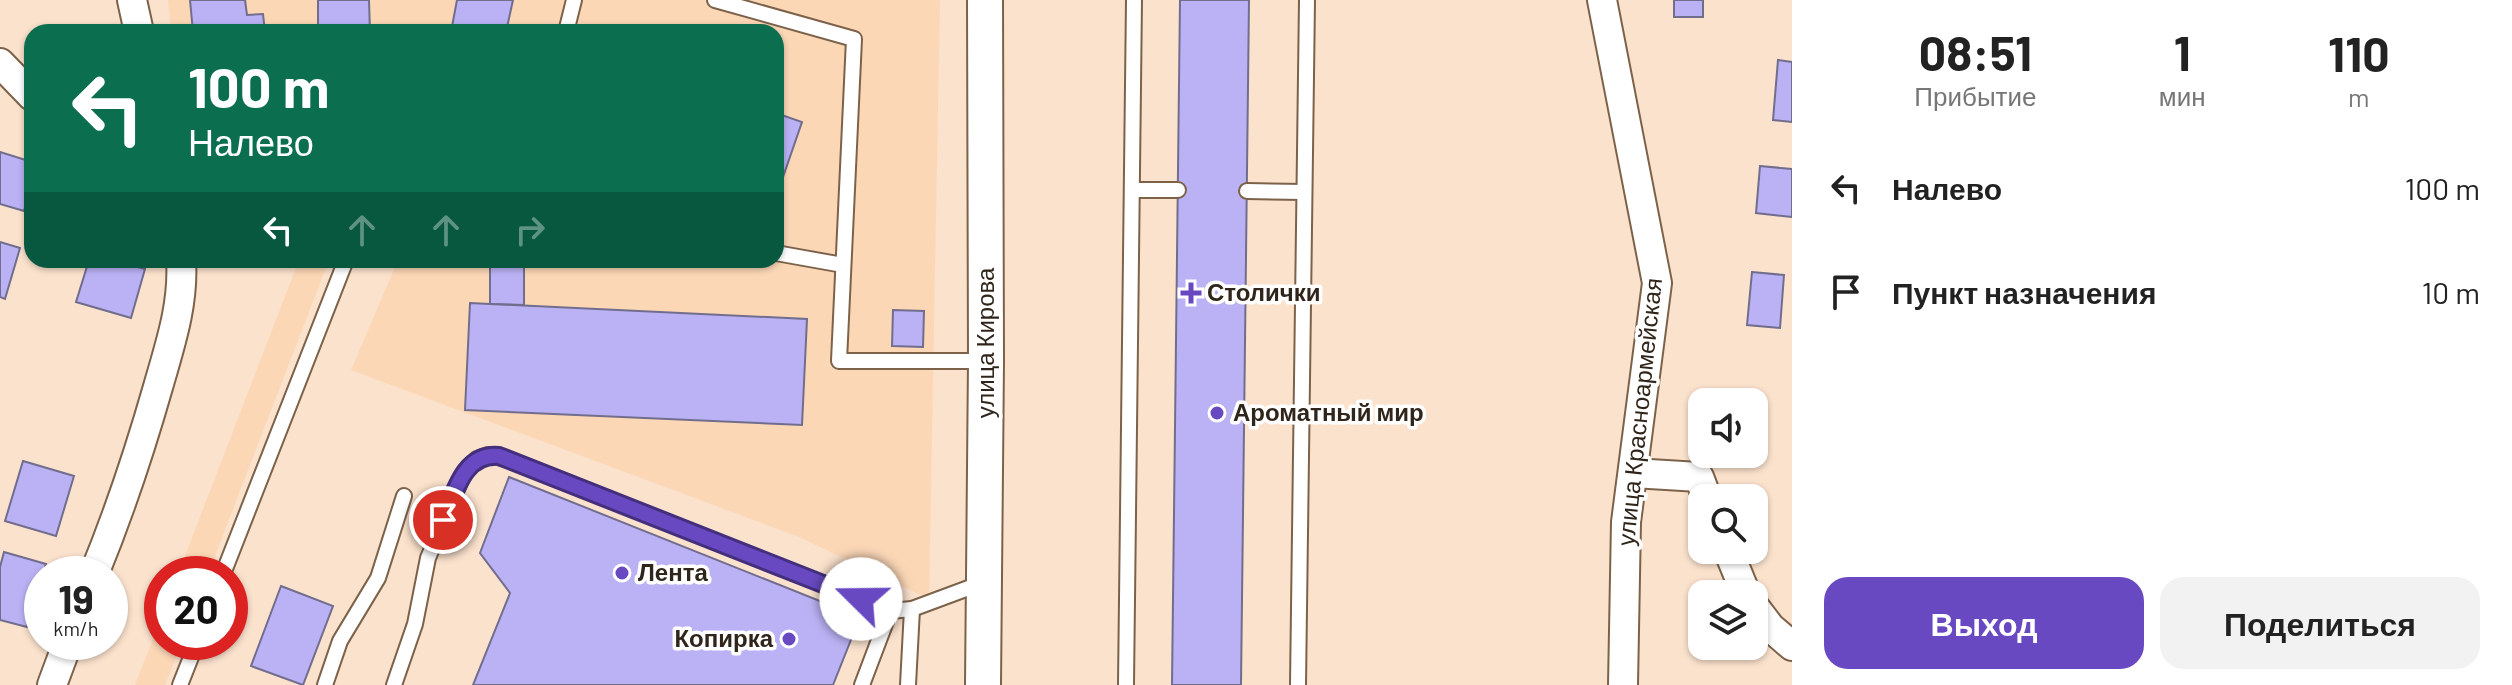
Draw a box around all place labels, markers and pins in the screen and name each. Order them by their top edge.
place label: Столички [1207,277,1321,306]
marker: Столички [1182,284,1200,302]
place label: Ароматный мир [1233,397,1424,426]
marker: Ароматный мир [1208,404,1226,422]
pin [409,486,477,554]
place label: Лента [638,557,708,586]
marker: Лента [613,564,631,582]
place label: Копирка [674,623,774,652]
marker: Копирка [780,630,798,648]

